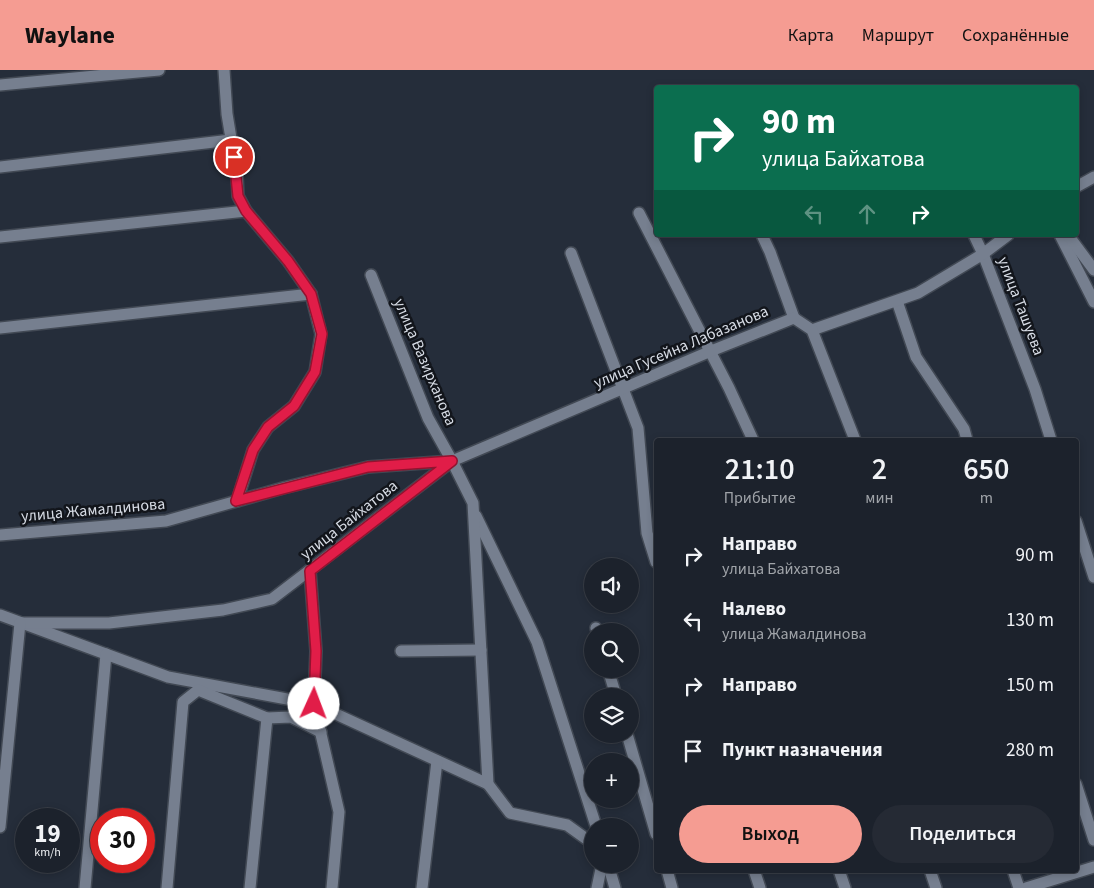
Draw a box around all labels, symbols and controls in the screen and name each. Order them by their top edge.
text: Waylane [25,18,115,53]
text: Карта [788,23,834,48]
text: Маршрут [862,23,934,48]
text: Сохранённые [962,23,1069,48]
text: 90 m [762,97,836,147]
icon: right [679,105,744,170]
pin [213,136,255,178]
icon: arrive [220,143,248,171]
text: улица Байхатова [762,143,925,175]
icon: left [800,200,828,228]
icon: ahead [853,200,881,228]
icon: right [906,200,934,228]
street label: улица Ташуева [992,253,1050,359]
street label: улица Вазирханова [388,295,462,429]
street label: улица Гусейна Лабазанова [590,300,772,394]
text: 21:10 [725,448,795,491]
text: 2 [872,448,887,491]
text: 650 [963,448,1009,491]
street label: улица Байхатова [296,475,402,565]
text: Прибытие [724,487,796,509]
text: мин [865,487,894,509]
text: m [980,487,993,509]
street label: улица Жамалдинова [20,493,166,527]
text: Направо [722,531,797,558]
icon: right [679,542,707,570]
text: 90 m [1016,542,1054,569]
map controls [584,558,639,873]
button: sound [584,558,639,613]
text: улица Байхатова [722,558,840,580]
text: Налево [722,596,786,623]
icon: left [679,607,707,635]
text: 130 m [1006,607,1054,634]
button: search [584,623,639,678]
text: улица Жамалдинова [722,623,867,645]
icon: right [679,672,707,700]
text: Направо [722,672,797,699]
text: 150 m [1006,672,1054,699]
position arrow [287,677,339,729]
button: layers [584,688,639,743]
icon: arrive [679,737,707,765]
text: Пункт назначения [722,737,883,764]
text: 280 m [1006,737,1054,764]
button: + [584,753,639,808]
button: Выход [679,805,862,863]
button: Поделиться [872,805,1054,863]
speed limit sign: 30 [90,808,155,873]
text: 19 [34,816,61,852]
button: − [584,818,639,873]
text: km/h [34,844,61,861]

